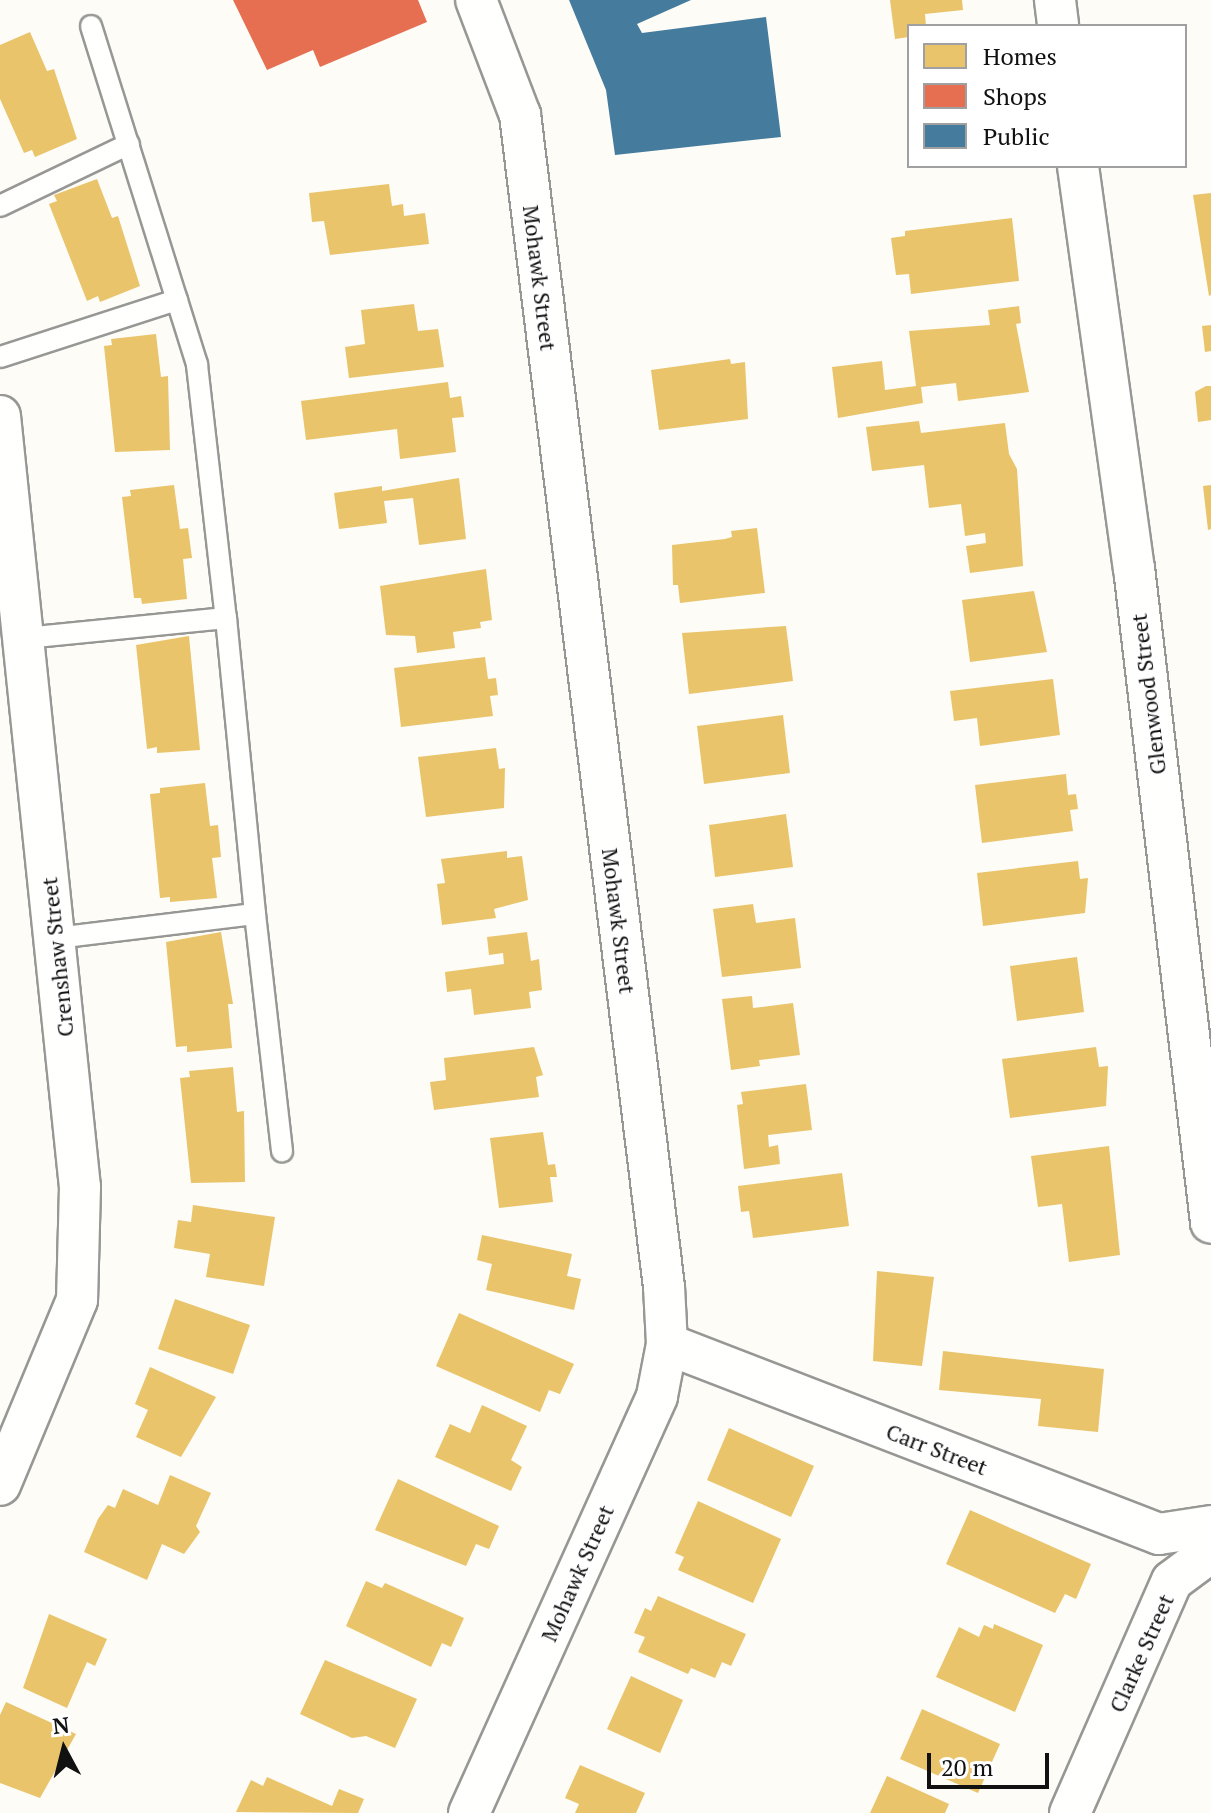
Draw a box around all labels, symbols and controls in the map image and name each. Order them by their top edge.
legend [907,24,1187,168]
text: Homes [983,40,1057,72]
text: Shops [983,80,1047,112]
text: Public [983,120,1050,152]
street label: Mohawk Street [518,204,562,352]
street label: Glenwood Street [1125,612,1171,776]
street label: Mohawk Street [597,847,641,995]
street label: Crenshaw Street [35,876,79,1038]
street label: Carr Street [883,1418,991,1480]
street label: Mohawk Street [535,1501,619,1645]
street label: Clarke Street [1103,1590,1179,1716]
north arrow [24,1709,104,1789]
text: N [51,1709,71,1740]
scale bar [931,1737,1053,1787]
text: 20 m [941,1751,993,1783]

